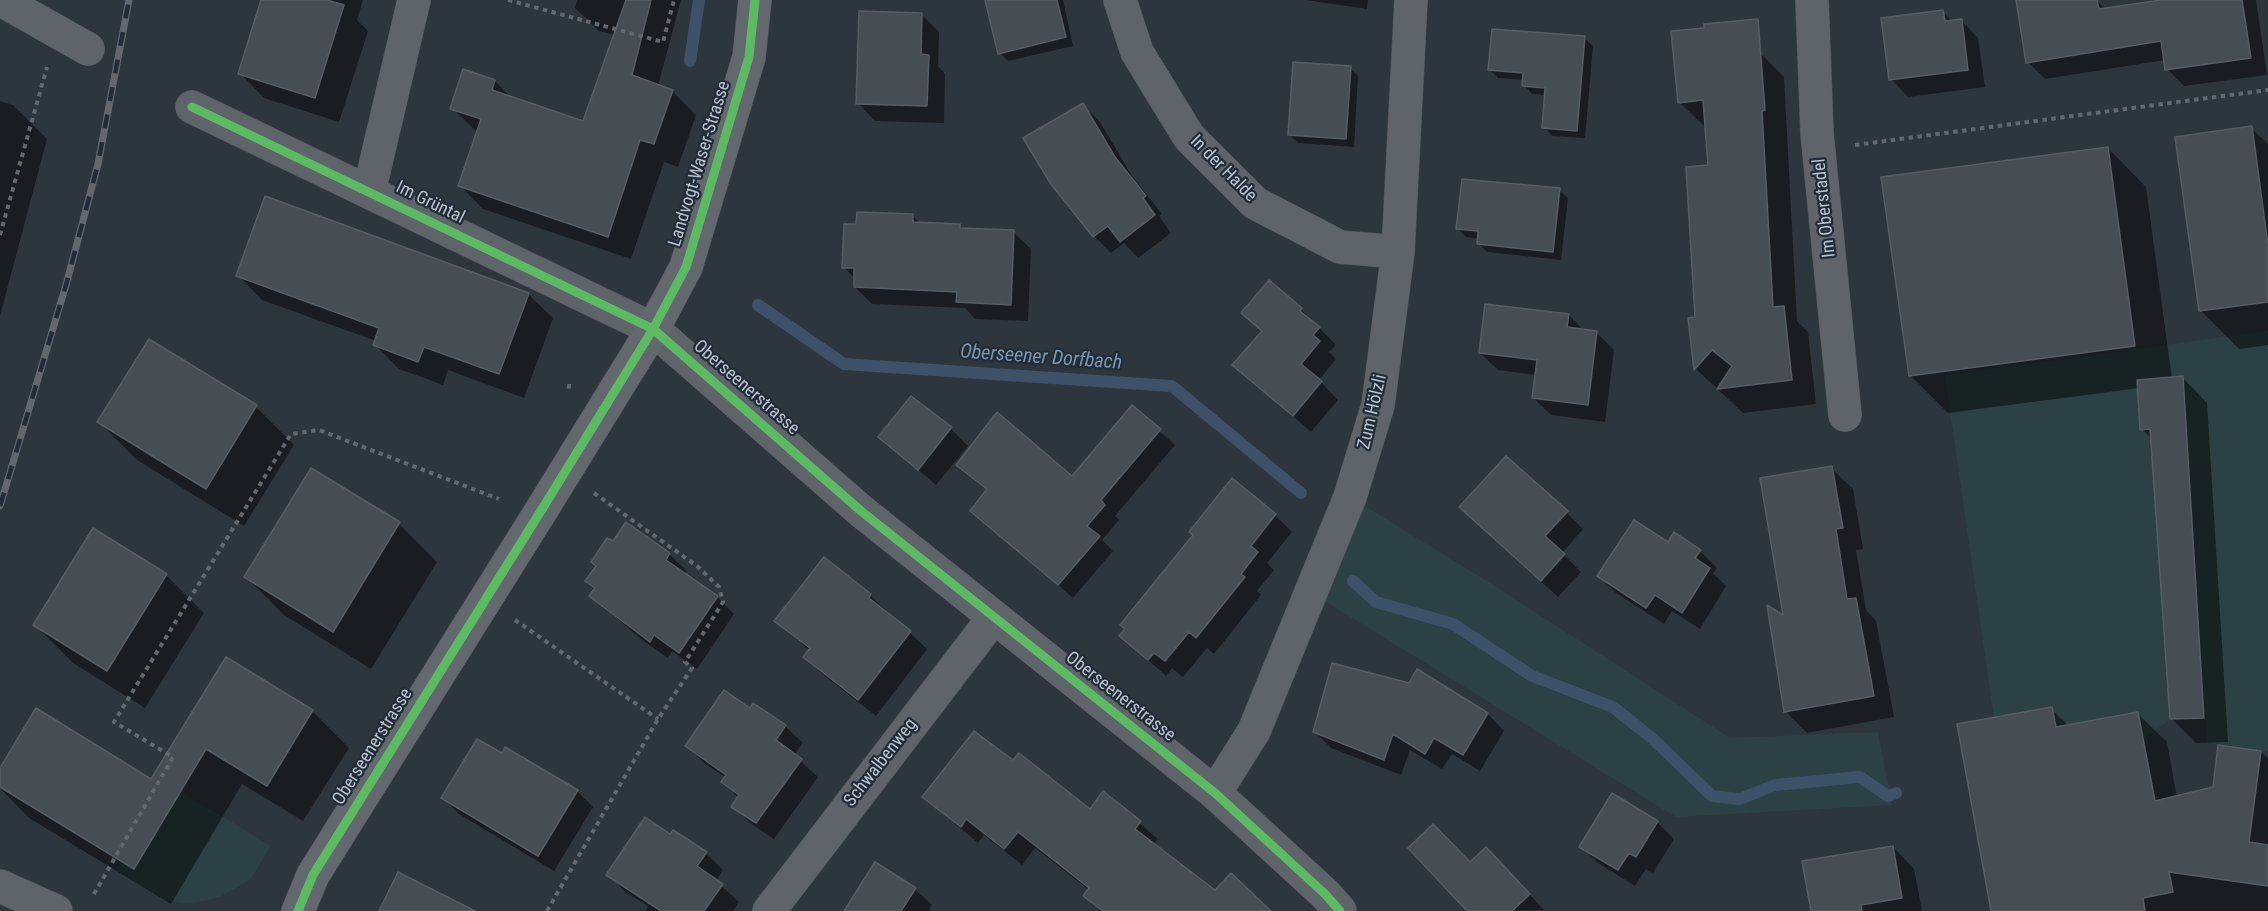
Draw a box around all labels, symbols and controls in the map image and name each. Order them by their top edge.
street label: Landvogt-Waser-Strasse [665,79,735,249]
street label: In der Halde [1185,131,1261,207]
street label: Im Oberstadel [1809,157,1841,259]
street label: Im Grüntal [392,177,468,229]
street label: Oberseenerstrasse [689,336,803,440]
water label: Oberseener Dorfbach [959,340,1123,376]
street label: Zum Hölzli [1354,372,1392,452]
street label: Oberseenerstrasse [1061,647,1179,747]
street label: Oberseenerstrasse [328,685,418,809]
street label: Schwalbenweg [840,715,922,811]

